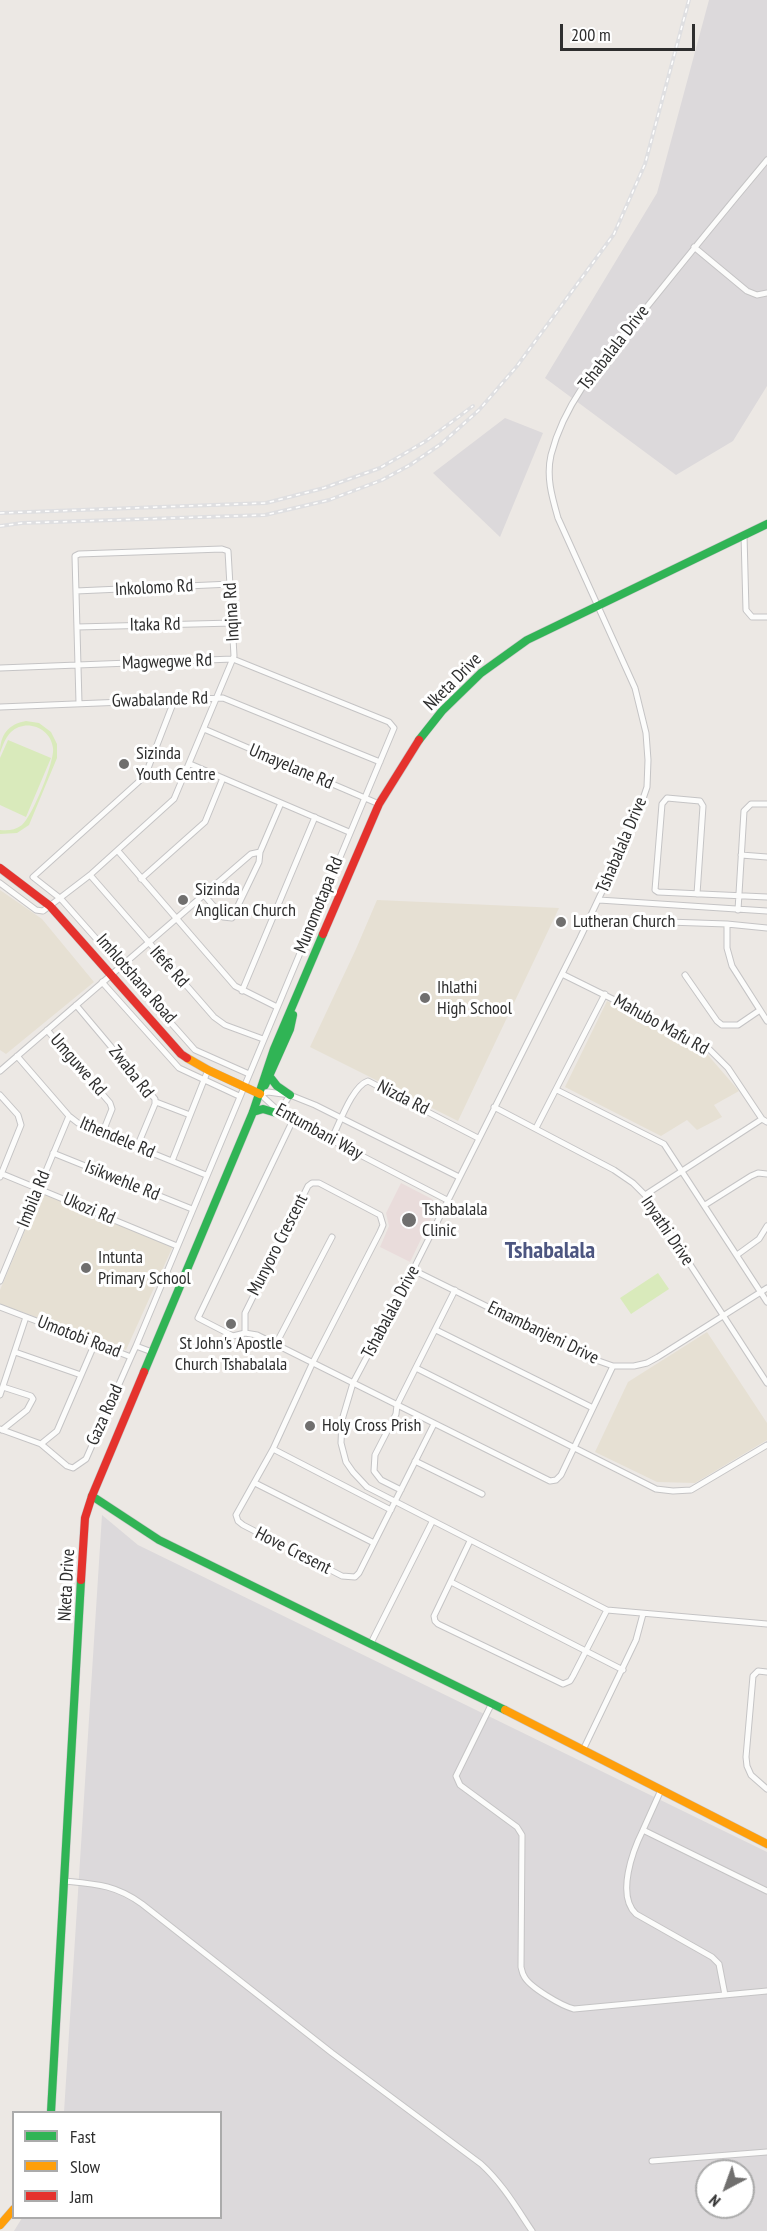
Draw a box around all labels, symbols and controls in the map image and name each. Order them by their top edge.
scale bar [563,12,698,50]
text: 200 m [571,23,611,46]
street label: Tshabalala Drive [574,301,654,395]
street label: Inkolomo Rd [114,575,194,601]
street label: Inqina Rd [220,582,244,642]
street label: Itaka Rd [129,614,181,636]
street label: Nketa Drive [420,649,486,715]
street label: Magwegwe Rd [122,650,212,674]
street label: Gwabalande Rd [111,688,209,712]
street label: Umayelane Rd [246,740,336,794]
place label: Sizinda Youth Centre [136,743,216,786]
marker: Sizinda Youth Centre [117,757,131,771]
street label: Tshabalala Drive [592,794,652,896]
street label: Munomotapa Rd [290,854,348,956]
place label: Sizinda Anglican Church [195,879,296,922]
marker: Sizinda Anglican Church [176,893,190,907]
place label: Lutheran Church [573,911,675,933]
marker: Lutheran Church [554,915,568,929]
street label: Imhlotshana Road [91,930,181,1028]
street label: Ifefe Rd [145,942,193,992]
place label: Ihlathi High School [437,977,512,1020]
street label: Mahubo Mafu Rd [610,990,712,1060]
marker: Ihlathi High School [418,991,432,1005]
street label: Umguwe Rd [45,1030,111,1100]
street label: Zwaba Rd [104,1041,158,1103]
street label: Nizda Rd [373,1076,433,1120]
street label: Entumbani Way [272,1099,366,1165]
street label: Ithendele Rd [76,1113,158,1163]
street label: Isikwehle Rd [81,1156,163,1206]
street label: Imbila Rd [13,1167,55,1231]
street label: Ukozi Rd [60,1188,118,1230]
street label: Munyoro Crescent [243,1191,313,1299]
street label: Inyathi Drive [636,1192,698,1270]
place label: Tshabalala Clinic [422,1199,488,1242]
marker: Tshabalala Clinic [400,1211,418,1229]
district label: Tshabalala [505,1237,595,1265]
place label: Intunta Primary School [98,1247,191,1290]
marker: Intunta Primary School [79,1261,93,1275]
street label: Tshabalala Drive [358,1262,424,1362]
street label: Emambanjeni Drive [484,1297,602,1369]
street label: Umotobi Road [34,1311,124,1363]
marker: St John's Apostle Church Tshabalala [224,1317,238,1331]
place label: St John's Apostle Church Tshabalala [175,1333,287,1376]
street label: Gaza Road [82,1381,128,1449]
place label: Holy Cross Prish [322,1415,421,1437]
marker: Holy Cross Prish [303,1419,317,1433]
street label: Hove Cresent [251,1523,335,1579]
street label: Nketa Drive [54,1548,80,1622]
legend [12,2111,222,2219]
text: Fast [70,2125,96,2148]
text: Slow [70,2155,100,2178]
north arrow [695,2159,755,2219]
text: Jam [70,2185,93,2208]
text: N [705,2191,724,2211]

